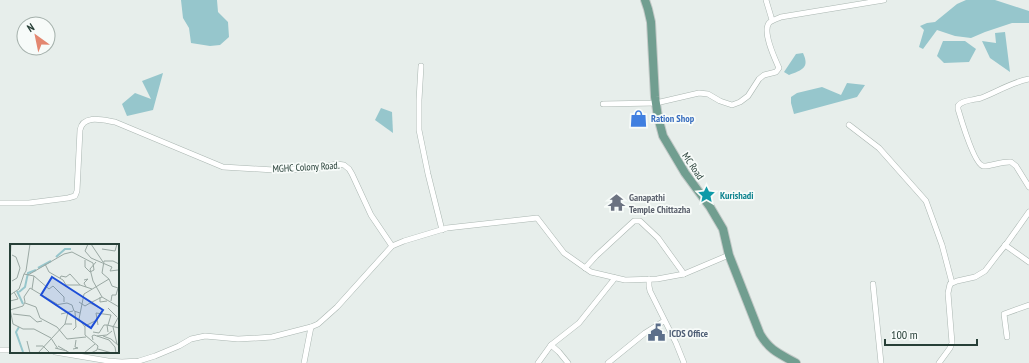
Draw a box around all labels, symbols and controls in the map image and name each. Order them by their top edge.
north arrow [16,16,56,56]
text: N [24,20,37,35]
shop icon: Ration Shop [628,108,648,128]
place label: Ration Shop [651,112,695,125]
street label: MC Road [679,150,707,182]
street label: MGHC Colony Road. [272,159,340,175]
place icon: Kurishadi [697,185,717,205]
place label: Kurishadi [720,189,754,202]
place label: Ganapathi Temple Chittazha [629,191,690,216]
temple icon: Ganapathi Temple Chittazha [606,193,626,213]
inset map [10,244,119,353]
scale bar [885,321,977,347]
public building icon: ICDS Office [646,323,666,343]
place label: ICDS Office [669,327,708,340]
text: 100 m [891,327,918,342]

